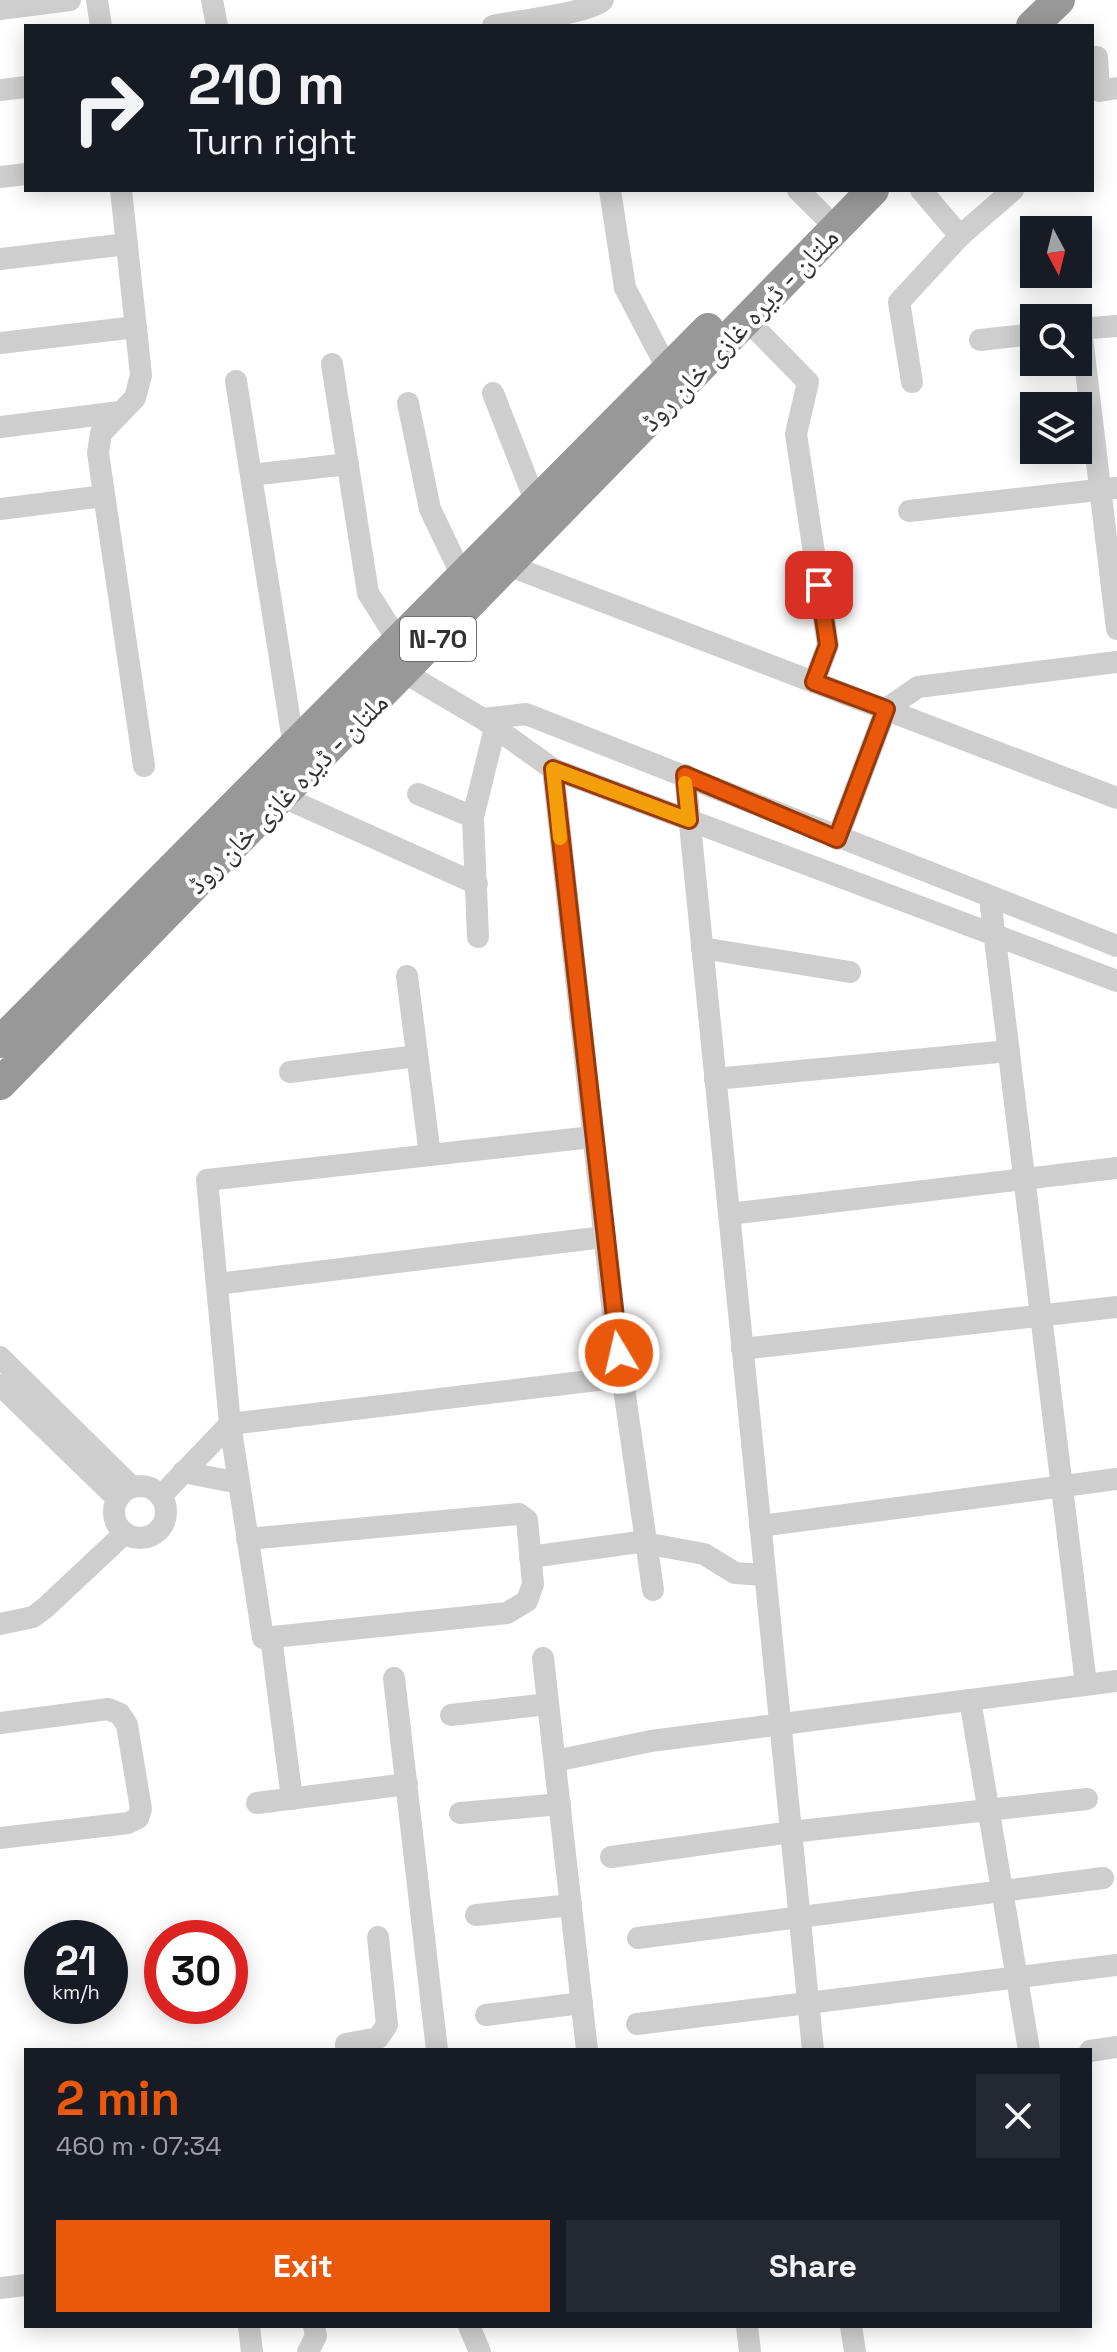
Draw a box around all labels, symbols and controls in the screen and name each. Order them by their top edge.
text: 210 m [188,49,345,120]
icon: right [56,56,160,160]
text: Turn right [188,119,357,165]
north arrow [1020,216,1092,288]
map controls [1020,216,1092,464]
street label: ملتان - ڈیرہ غازی خان روڈ [632,219,846,439]
button: search [1020,304,1092,376]
button: layers [1020,392,1092,464]
pin [785,551,853,619]
icon: arrive [797,563,841,607]
road number: N-70 [400,617,476,661]
street label: ملتان - ڈیرہ غازی خان روڈ [179,685,395,901]
position arrow [577,1311,661,1395]
speed limit sign: 30 [144,1920,248,2024]
text: 21 [55,1936,97,1987]
text: km/h [52,1979,100,2005]
text: 2 min [56,2068,180,2129]
button: close [976,2074,1060,2158]
text: 460 m · 07:34 [56,2129,222,2163]
button: Exit [56,2220,550,2312]
button: Share [566,2220,1060,2312]

